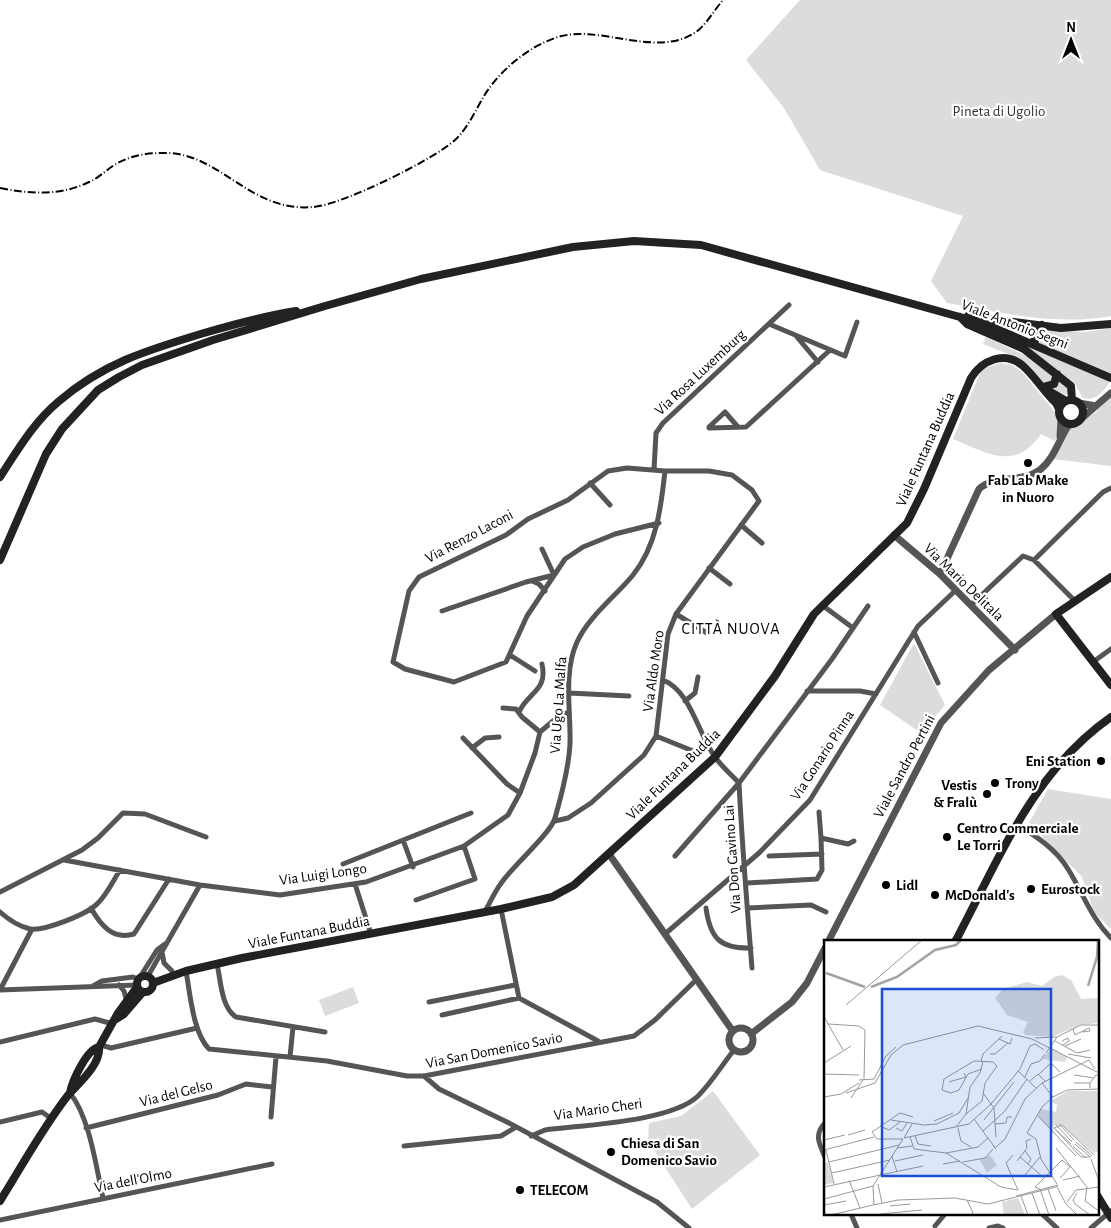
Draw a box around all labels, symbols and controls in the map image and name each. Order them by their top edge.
north arrow [1046,15,1096,65]
text: N [1066,21,1076,35]
park label: Pineta di Ugolio [953,104,1045,119]
street label: Viale Antonio Segni [959,297,1071,352]
street label: Via Rosa Luxemburg [652,326,749,418]
street label: Viale Funtana Buddia [893,390,957,509]
marker: Fab Lab Make in Nuoro [1022,457,1034,469]
place label: Fab Lab Make in Nuoro [988,473,1068,505]
street label: Via Renzo Laconi [423,507,516,566]
street label: Via Mario Delitala [921,541,1007,624]
district label: CITTÀ NUOVA [682,619,780,637]
street label: Via Aldo Moro [640,629,667,713]
street label: Via Ugo La Malfa [548,656,569,754]
street label: Via Gonario Pinna [788,708,857,803]
street label: Viale Sandro Pertini [871,712,938,820]
street label: Viale Funtana Buddia [624,726,723,823]
place label: Eni Station [1025,754,1091,769]
marker: Eni Station [1095,755,1107,767]
place label: Trony [1005,776,1039,791]
marker: Trony [989,777,1001,789]
place label: Vestis & Fralù [934,778,977,810]
marker: Vestis & Fralù [981,788,993,800]
street label: Via Don Gavino Lai [721,804,744,914]
place label: Centro Commerciale Le Torri [957,821,1079,853]
marker: Centro Commerciale Le Torri [941,831,953,843]
street label: Via Luigi Longo [278,861,368,888]
place label: Lidl [896,878,918,893]
marker: Lidl [880,879,892,891]
place label: Eurostock [1041,882,1101,897]
marker: Eurostock [1025,883,1037,895]
place label: McDonald's [945,888,1015,903]
marker: McDonald's [929,889,941,901]
street label: Viale Funtana Buddia [247,913,371,952]
inset map [824,940,1098,1216]
street label: Via San Domenico Savio [424,1030,564,1071]
street label: Via del Gelso [138,1077,214,1110]
street label: Via Mario Cheri [553,1096,643,1123]
place label: Chiesa di San Domenico Savio [621,1136,717,1168]
marker: Chiesa di San Domenico Savio [605,1146,617,1158]
street label: Via dell'Olmo [93,1166,173,1195]
place label: TELECOM [530,1183,588,1198]
marker: TELECOM [514,1184,526,1196]

